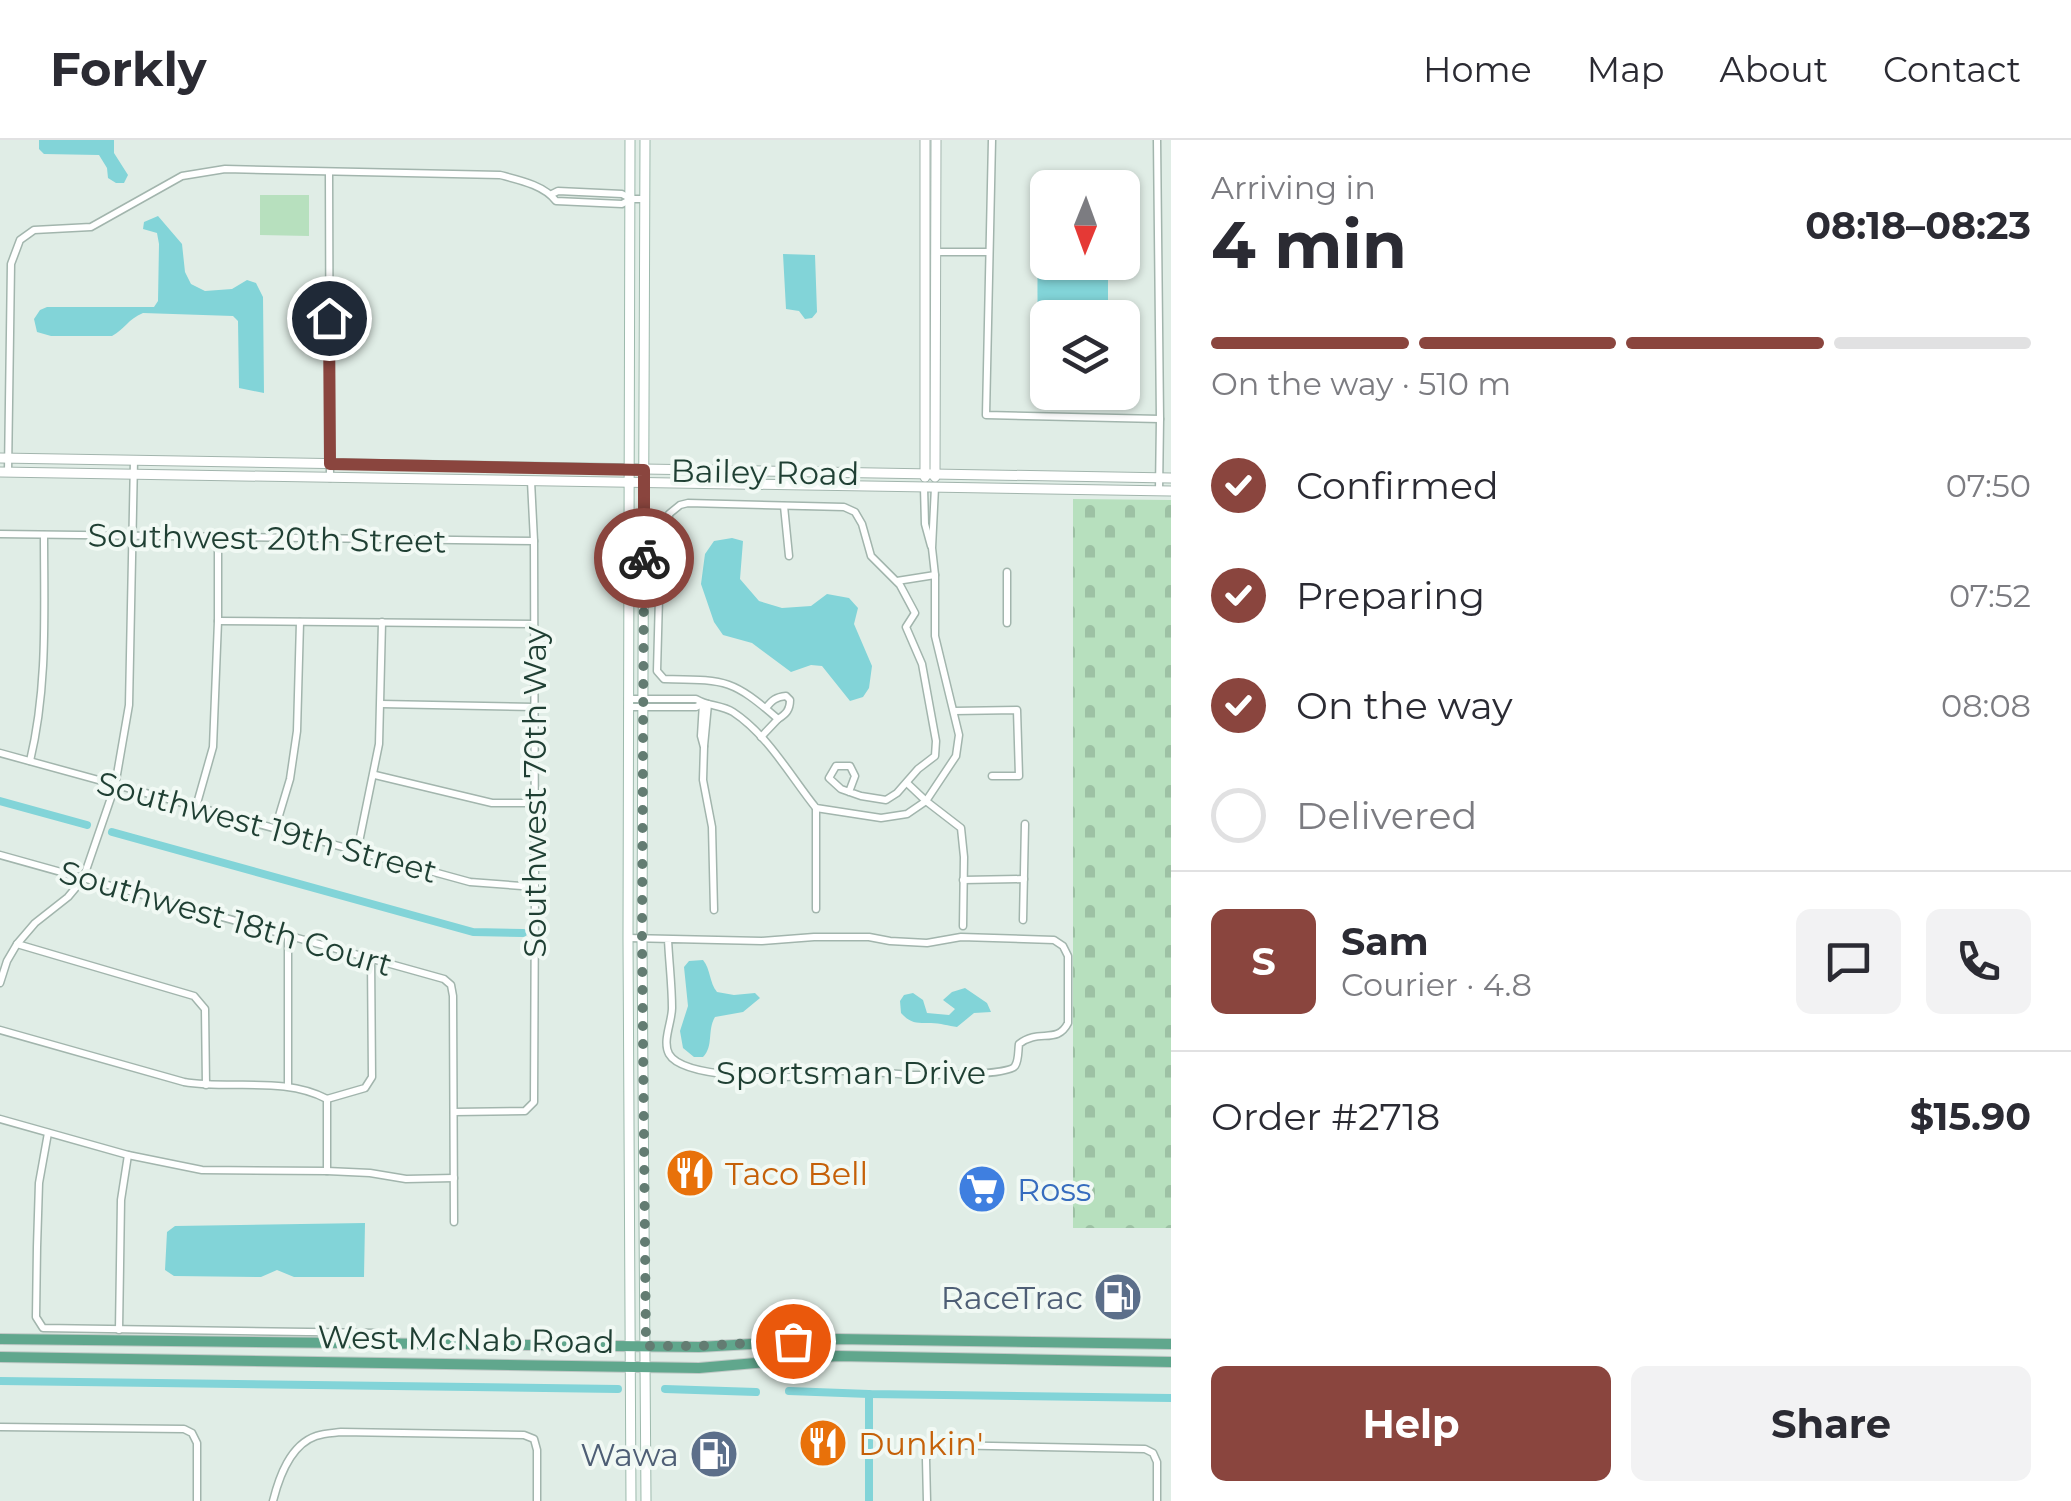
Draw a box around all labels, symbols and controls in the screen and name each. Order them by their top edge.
text: Forkly [50,40,207,98]
text: Home [1423,48,1532,91]
text: Map [1587,48,1665,91]
text: About [1720,48,1828,91]
text: Contact [1883,48,2021,91]
text: Arriving in [1211,168,1376,207]
north arrow [1030,170,1140,280]
map controls [1030,170,1140,410]
text: 08:18–08:23 [1805,202,2031,249]
text: 4 min [1211,205,1407,284]
pin [287,276,372,361]
icon: home [302,291,357,346]
button: layers [1030,300,1140,410]
text: On the way · 510 m [1211,364,1511,403]
street label: Bailey Road [670,451,860,493]
icon: check [1211,458,1266,513]
text: Confirmed [1296,462,1499,509]
text: 07:50 [1946,466,2031,505]
courier [594,508,694,608]
street label: Southwest 20th Street [87,515,447,561]
icon: bike [617,531,672,586]
icon: check [1211,568,1266,623]
text: Preparing [1296,572,1485,619]
text: 07:52 [1949,576,2031,615]
street label: Southwest 70th Way [515,626,554,958]
icon: check [1211,678,1266,733]
text: On the way [1296,682,1513,729]
text: 08:08 [1941,686,2031,725]
street label: Southwest 19th Street [93,763,441,891]
text: Delivered [1296,792,1477,839]
street label: Southwest 18th Court [55,852,397,984]
button: chat [1796,909,1901,1014]
button: phone [1926,909,2031,1014]
text: Sam [1341,918,1429,965]
text: S [1251,938,1276,985]
text: Courier · 4.8 [1341,965,1532,1004]
street label: Sportsman Drive [716,1053,986,1092]
text: Order #2718 [1211,1093,1440,1140]
text: $15.90 [1910,1093,2031,1140]
restaurant icon: Taco Bell [664,1147,716,1199]
place label: Taco Bell [725,1154,868,1193]
supermarket icon: Ross [956,1163,1008,1215]
place label: Ross [1017,1170,1091,1209]
fuel station icon: RaceTrac [1092,1271,1144,1323]
place label: RaceTrac [941,1278,1083,1317]
pin [751,1299,836,1384]
icon: bag [766,1314,821,1369]
street label: West McNab Road [317,1317,615,1361]
button: Help [1211,1366,1611,1481]
button: Share [1631,1366,2031,1481]
restaurant icon: Dunkin' [797,1417,849,1469]
place label: Dunkin' [858,1424,983,1463]
fuel station icon: Wawa [688,1428,740,1480]
place label: Wawa [580,1435,679,1474]

